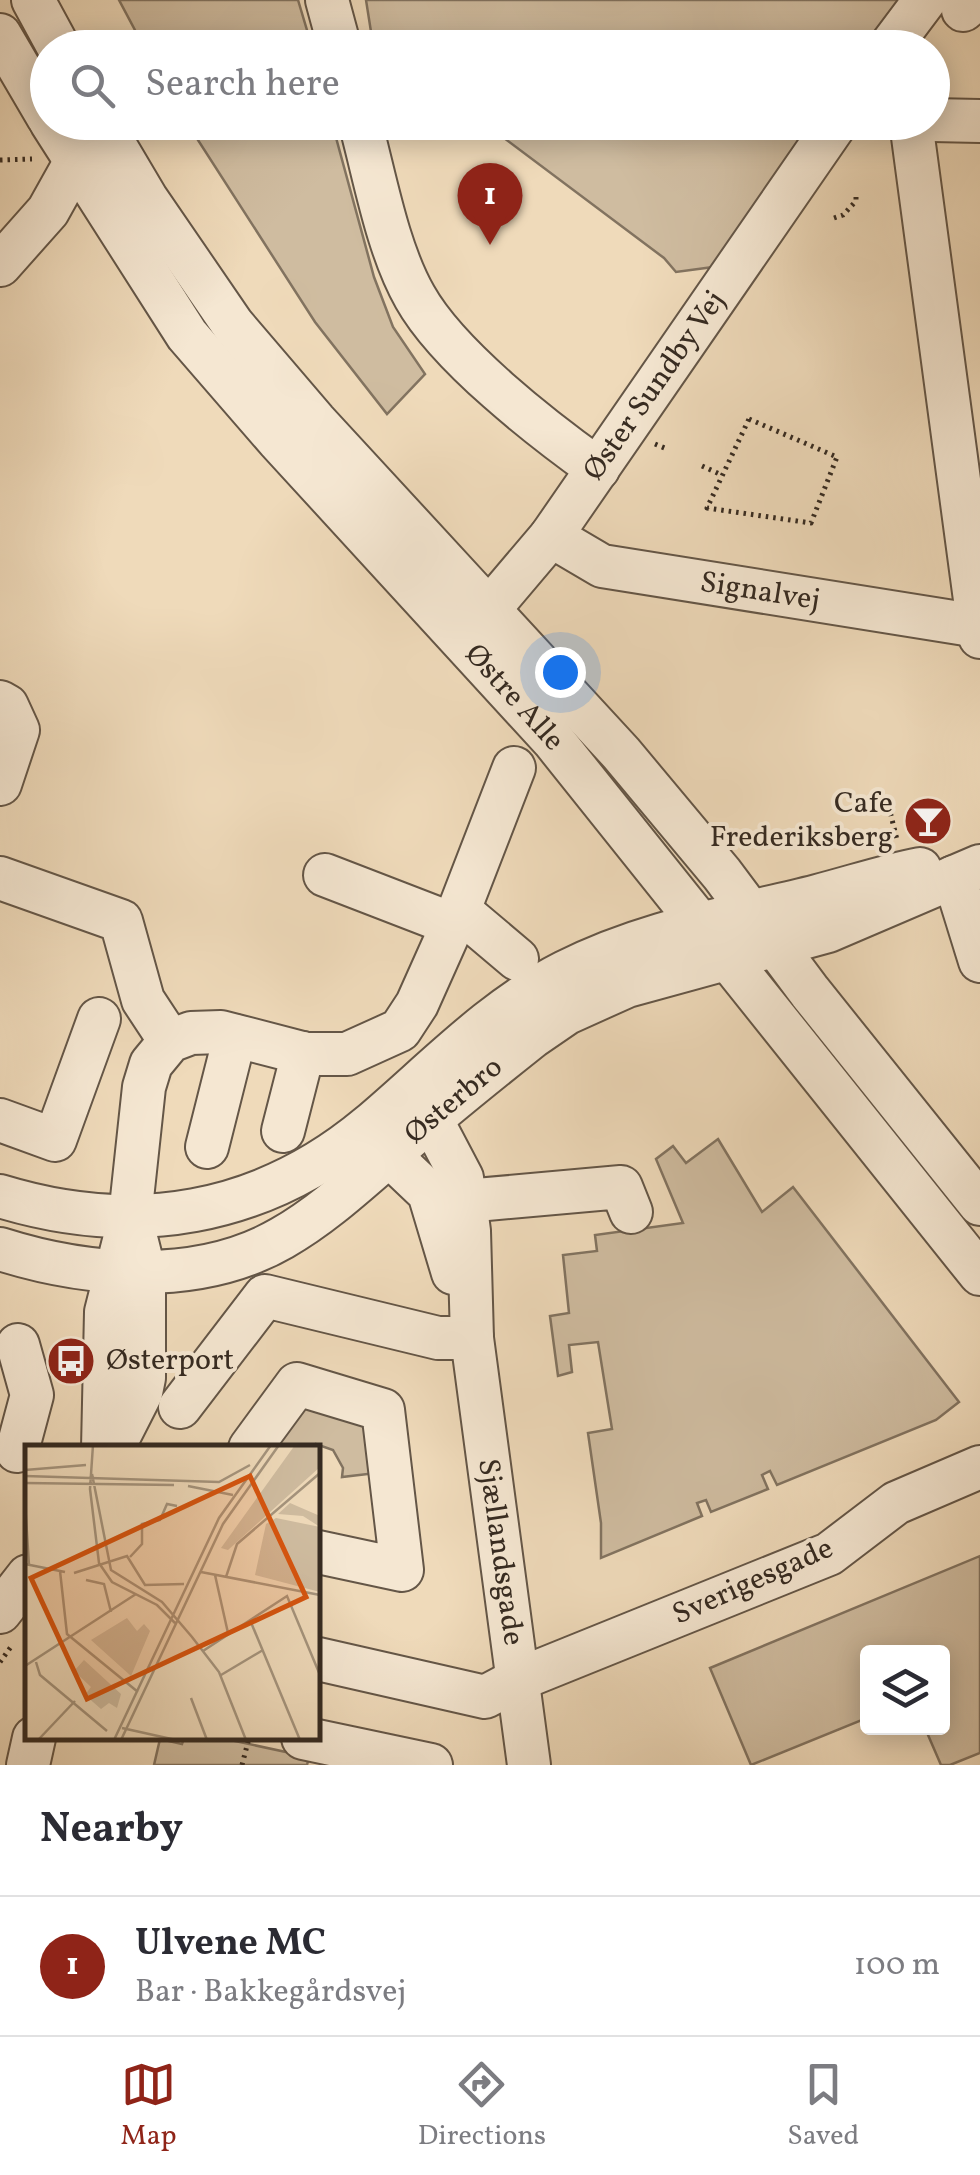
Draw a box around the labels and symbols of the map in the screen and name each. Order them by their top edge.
pin: 1 [458,162,522,245]
street label: Øster Sundby Vej [574,283,736,489]
street label: Signalvej [697,562,823,622]
street label: Østre Alle [454,635,574,761]
your location [535,647,586,698]
place label: Cafe Frederiksberg [710,783,893,859]
bar icon: Cafe Frederiksberg [902,795,954,847]
street label: Østerbro [396,1047,512,1155]
bus stop icon: Østerport [45,1335,97,1387]
place label: Østerport [106,1340,234,1382]
inset map [25,1445,320,1740]
street label: Sjællandsgade [466,1456,534,1648]
street label: Sverigesgade [666,1528,840,1636]

